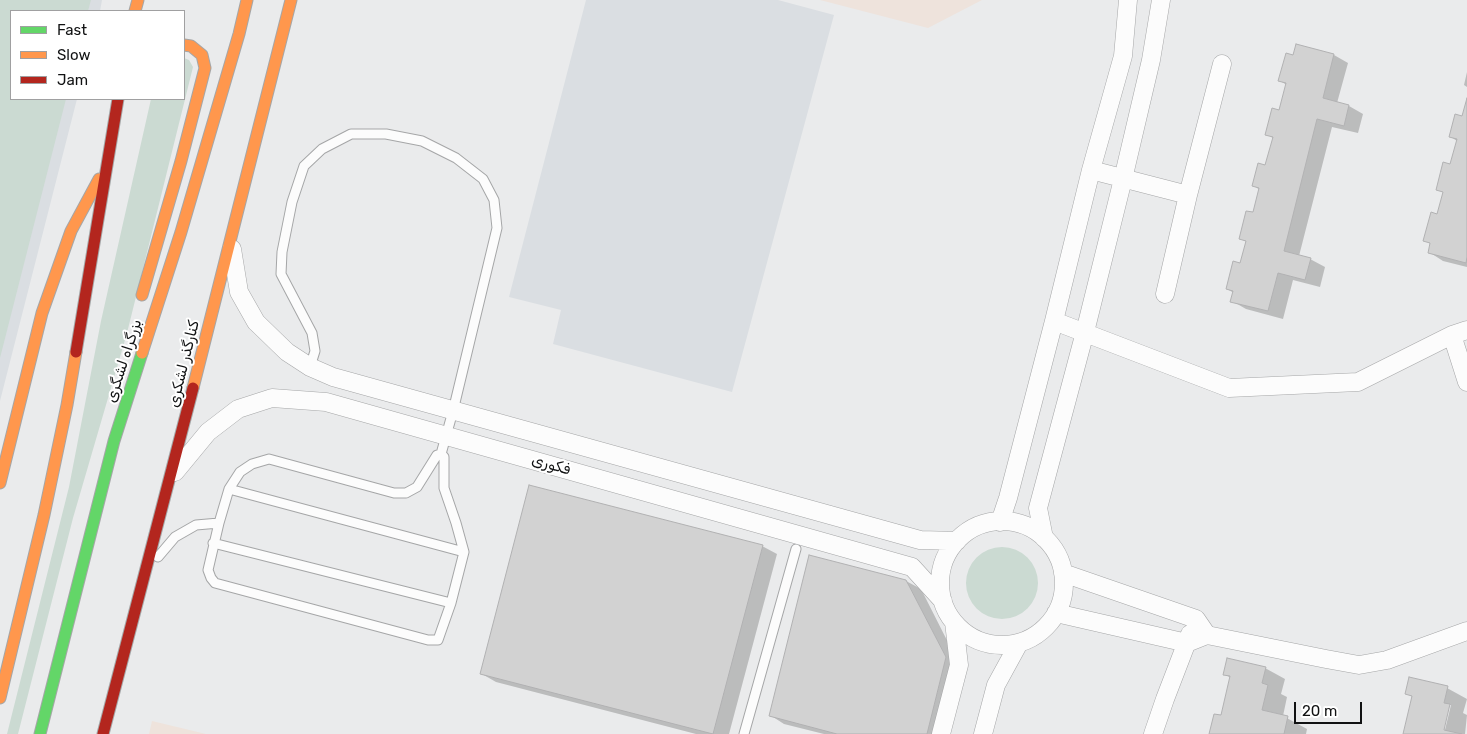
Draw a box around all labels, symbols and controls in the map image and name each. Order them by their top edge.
legend [10,10,185,100]
text: Fast [57,21,87,39]
text: Slow [57,46,90,64]
text: Jam [57,71,88,89]
street label: بزرگراه لشگری [102,317,146,405]
street label: کنارگذر لشکری [165,319,203,409]
street label: فکوری [529,451,573,479]
scale bar [1297,692,1364,724]
text: 20 m [1302,702,1337,720]

